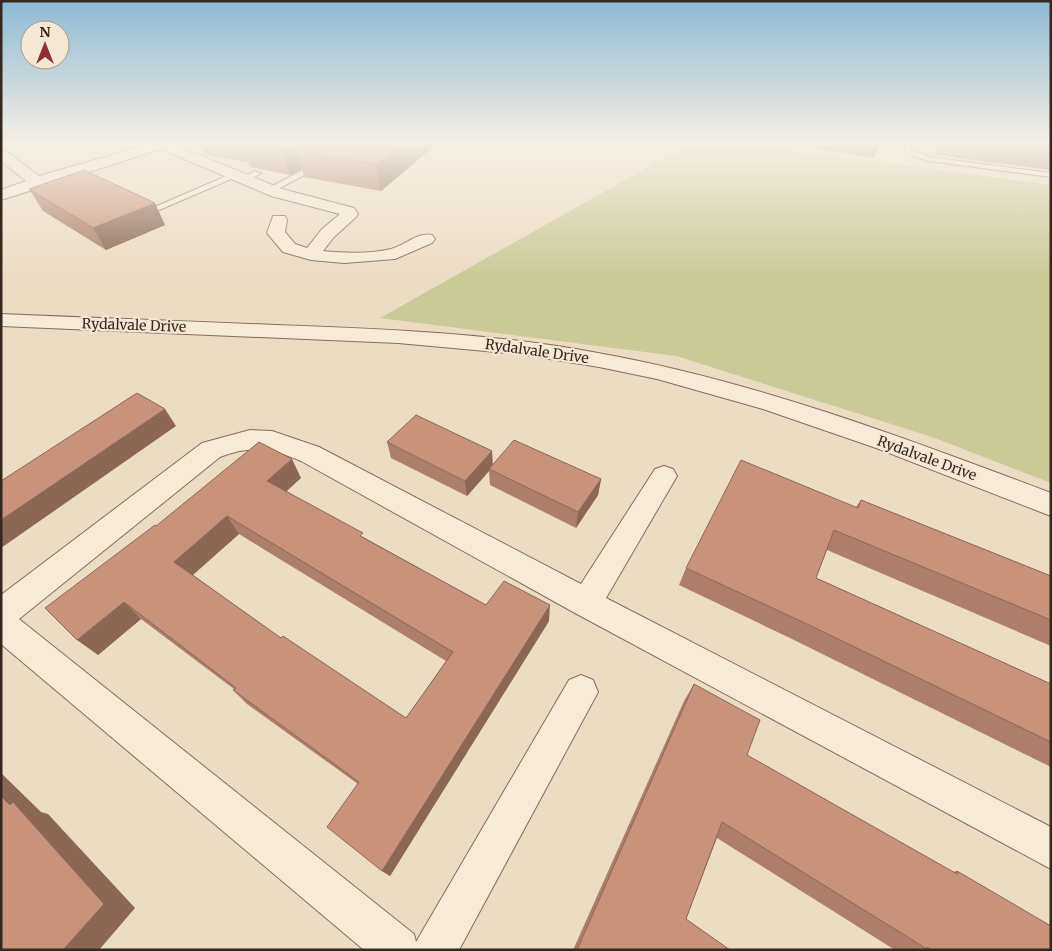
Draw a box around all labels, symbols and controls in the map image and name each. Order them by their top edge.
north arrow [20,20,70,70]
text: N [39,23,51,41]
street label: Rydalvale Drive [81,314,187,336]
street label: Rydalvale Drive [484,335,590,367]
street label: Rydalvale Drive [875,432,979,484]

